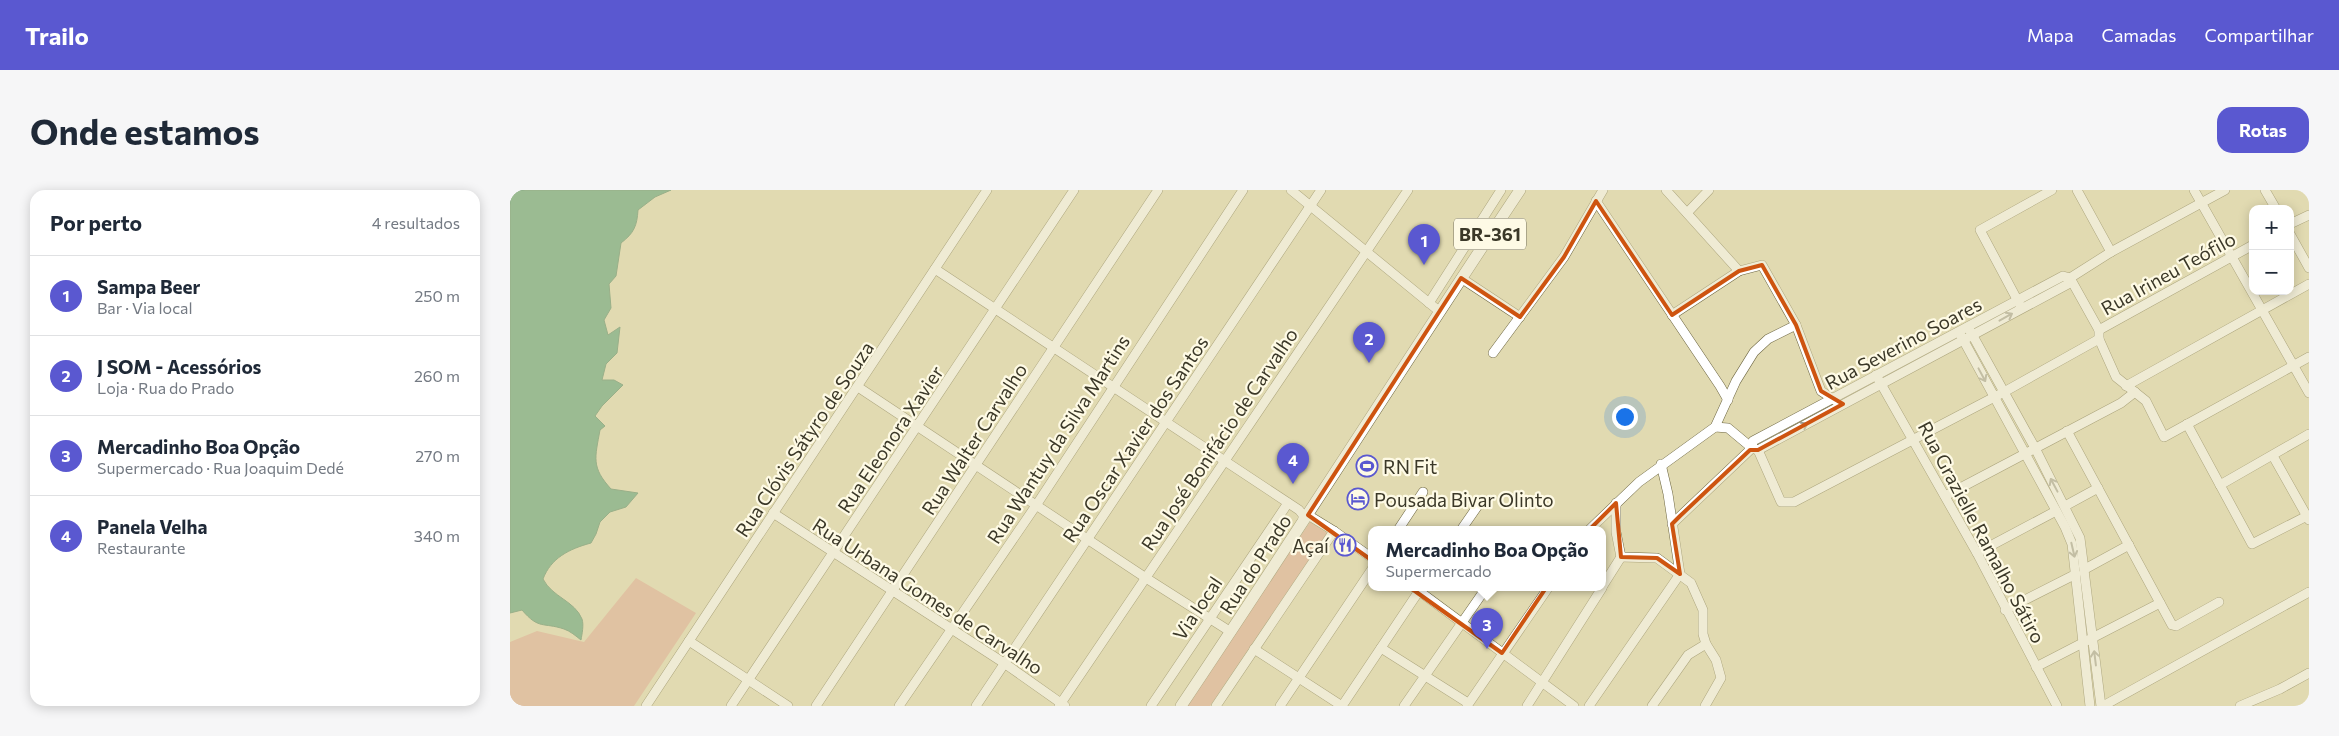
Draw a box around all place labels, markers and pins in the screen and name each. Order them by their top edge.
pin: 1 [1408,224,1440,265]
pin: 2 [1353,322,1385,363]
pin: 4 [1277,443,1309,484]
sports icon: RN Fit [1355,454,1379,478]
place label: RN Fit [1383,455,1437,478]
hotel icon: Pousada Bivar Olinto [1346,487,1370,511]
place label: Pousada Bivar Olinto [1374,488,1554,511]
restaurant icon: Açaí [1333,533,1357,557]
place label: Açaí [1292,534,1330,557]
pin: 3 [1471,608,1503,649]

